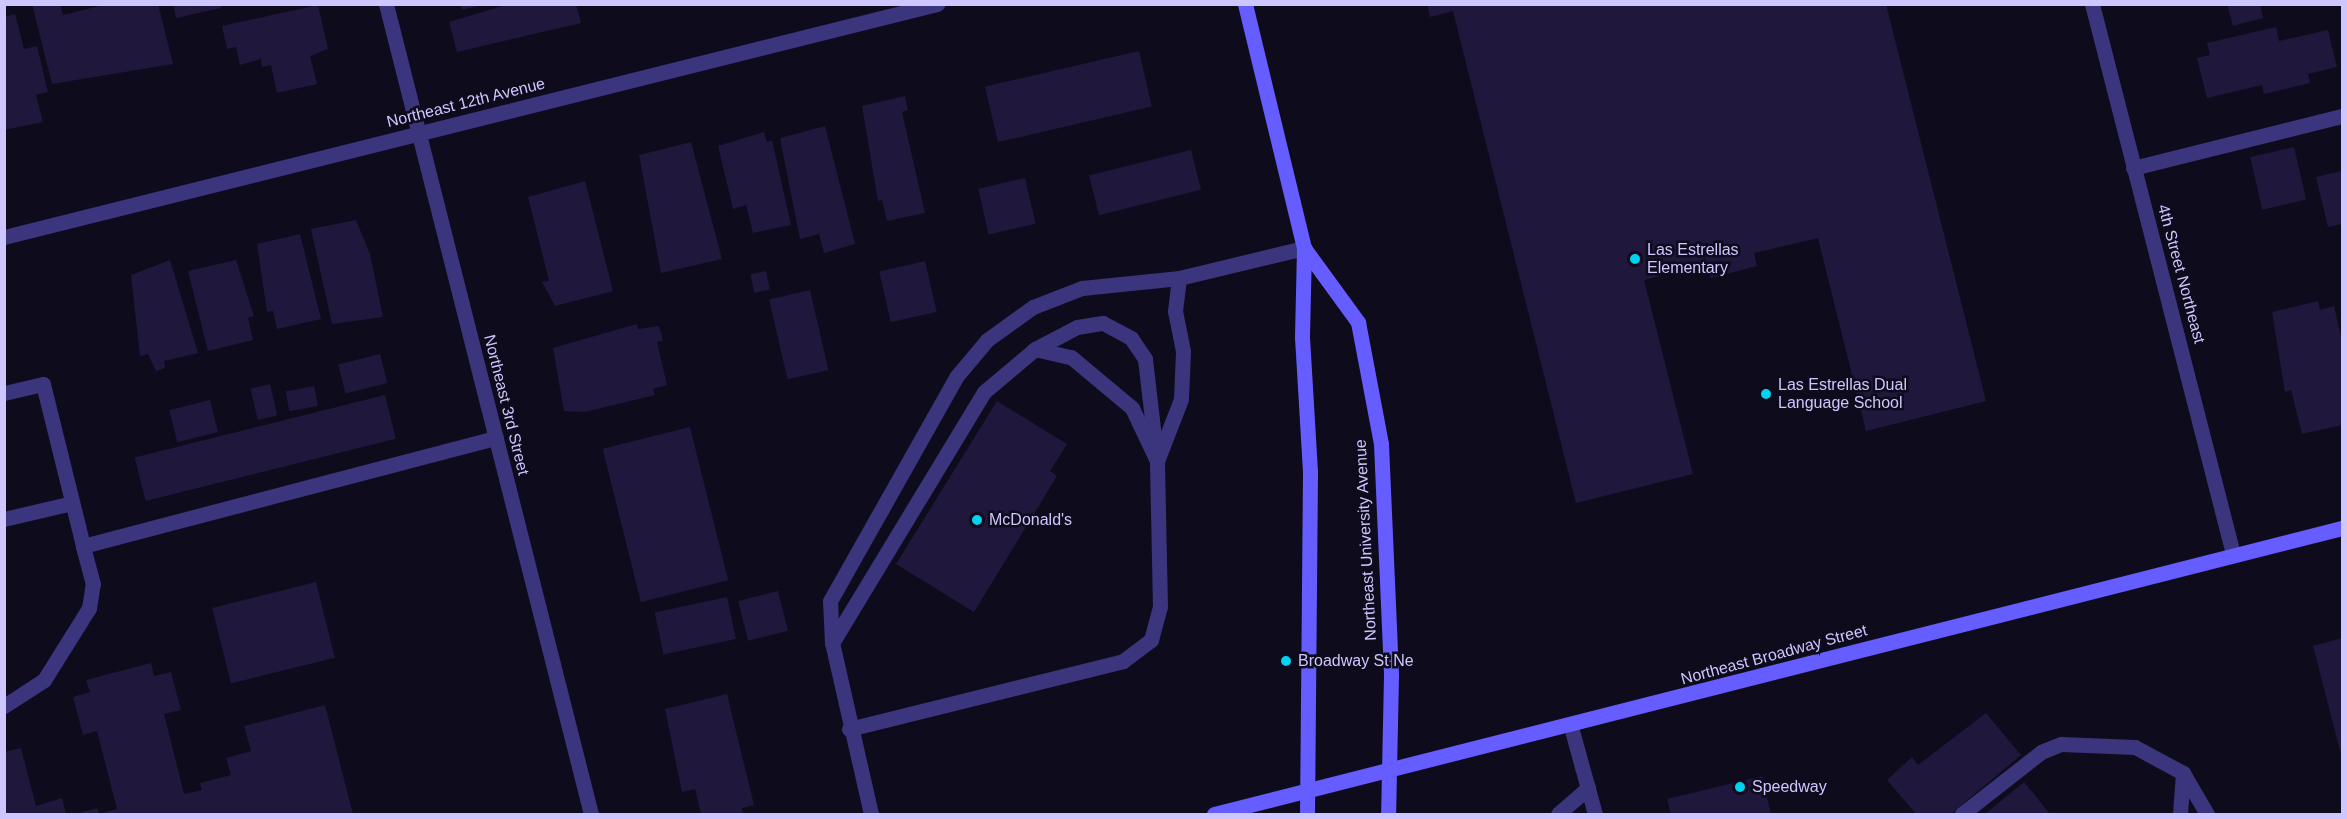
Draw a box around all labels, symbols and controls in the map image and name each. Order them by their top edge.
street label: Northeast 12th Avenue [384,74,548,132]
street label: 4th Street Northeast [2153,202,2209,346]
place label: Las Estrellas Elementary [1647,240,1739,278]
marker: Las Estrellas Elementary [1628,252,1642,266]
street label: Northeast 3rd Street [479,333,533,477]
place label: Las Estrellas Dual Language School [1778,375,1907,413]
marker: Las Estrellas Dual Language School [1759,387,1773,401]
street label: Northeast University Avenue [1351,438,1381,642]
place label: McDonald's [989,510,1072,530]
marker: McDonald's [970,513,984,527]
street label: Northeast Broadway Street [1679,621,1869,689]
place label: Broadway St Ne [1298,651,1414,671]
marker: Broadway St Ne [1279,654,1293,668]
place label: Speedway [1752,777,1827,797]
marker: Speedway [1733,780,1747,794]

